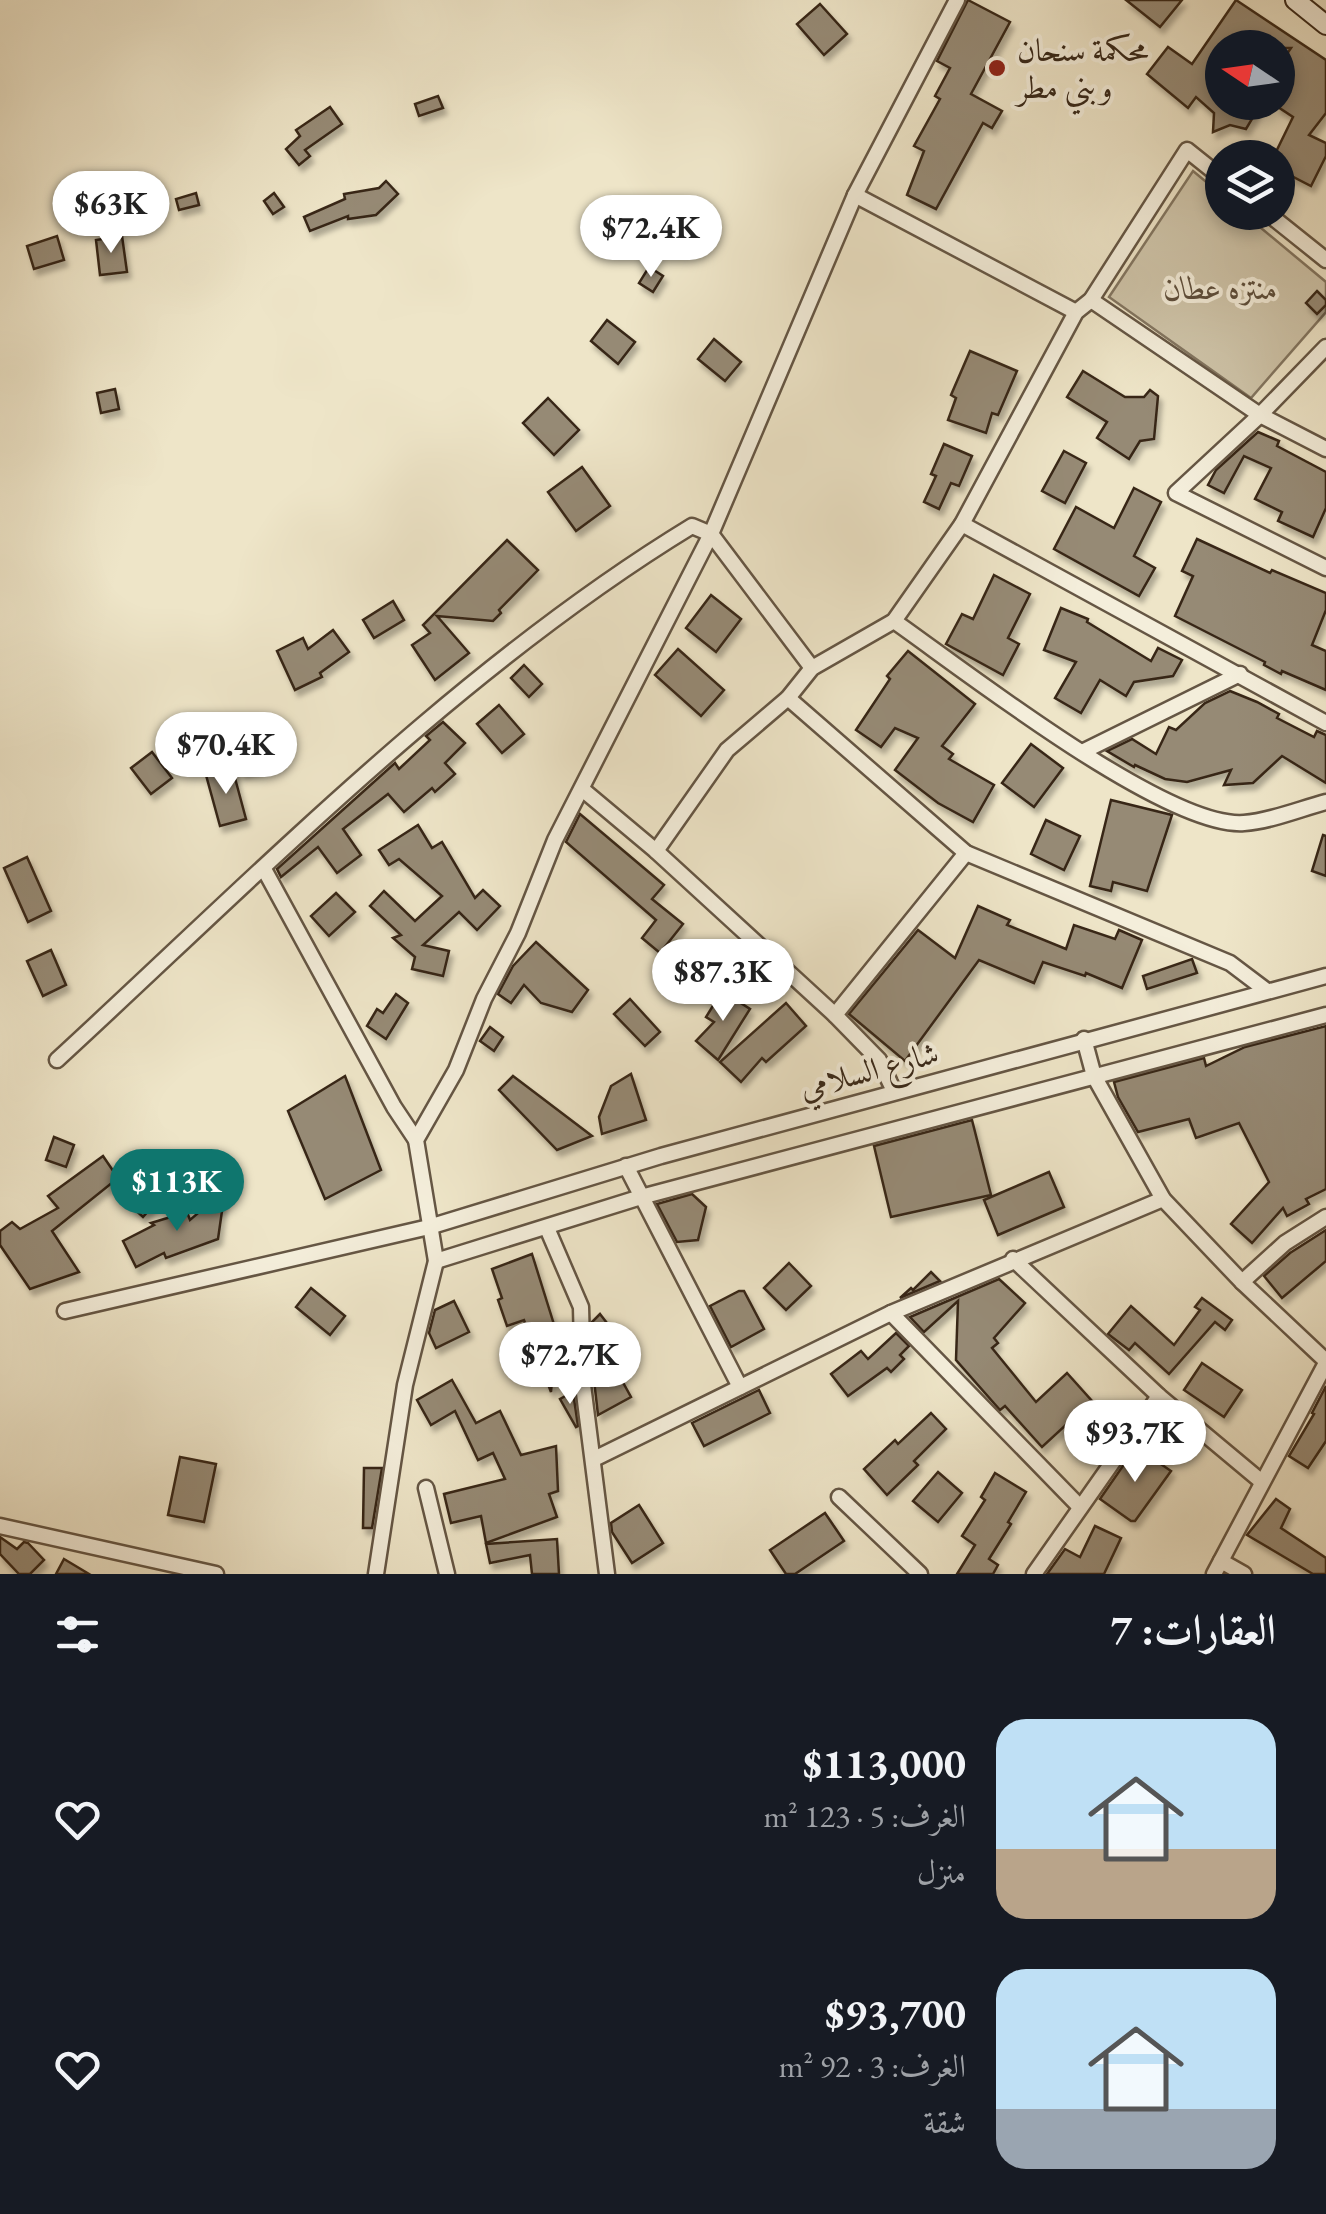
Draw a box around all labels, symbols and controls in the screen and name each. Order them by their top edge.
place label: محكمة سنحان وبني مطر [1014,29,1149,115]
north arrow [1205,30,1295,120]
map controls [1205,30,1295,230]
marker: محكمة سنحان وبني مطر [986,57,1008,79]
button: layers [1205,140,1295,230]
pin: $63K [52,171,170,256]
text: $63K [74,182,148,224]
pin: $72.4K [570,195,732,280]
text: $72.4K [602,206,700,248]
park label: منتزه عطان [1164,267,1278,309]
pin: $70.4K [145,712,307,797]
text: $70.4K [177,723,275,765]
pin: $87.3K [642,939,804,1024]
text: $87.3K [674,950,772,992]
street label: شارع السلامي [795,1031,945,1115]
pin: $113K [107,1149,247,1234]
text: $113K [132,1160,222,1202]
pin: $72.7K [489,1322,651,1407]
text: $72.7K [521,1333,619,1375]
pin: $93.7K [1054,1400,1216,1485]
text: $93.7K [1086,1411,1184,1453]
text: العقارات: 7 [1110,1602,1276,1657]
icon: filters [50,1607,105,1662]
text: $113,000 [803,1736,966,1791]
icon: home [1076,1759,1196,1879]
icon: heart [50,1792,105,1847]
text: الغرف: 5 · 123 m² [763,1795,966,1837]
text: منزل [917,1851,966,1893]
text: $93,700 [825,1986,966,2041]
icon: home [1076,2009,1196,2129]
icon: heart [50,2042,105,2097]
text: الغرف: 3 · 92 m² [779,2045,966,2087]
text: شقة [924,2101,966,2143]

